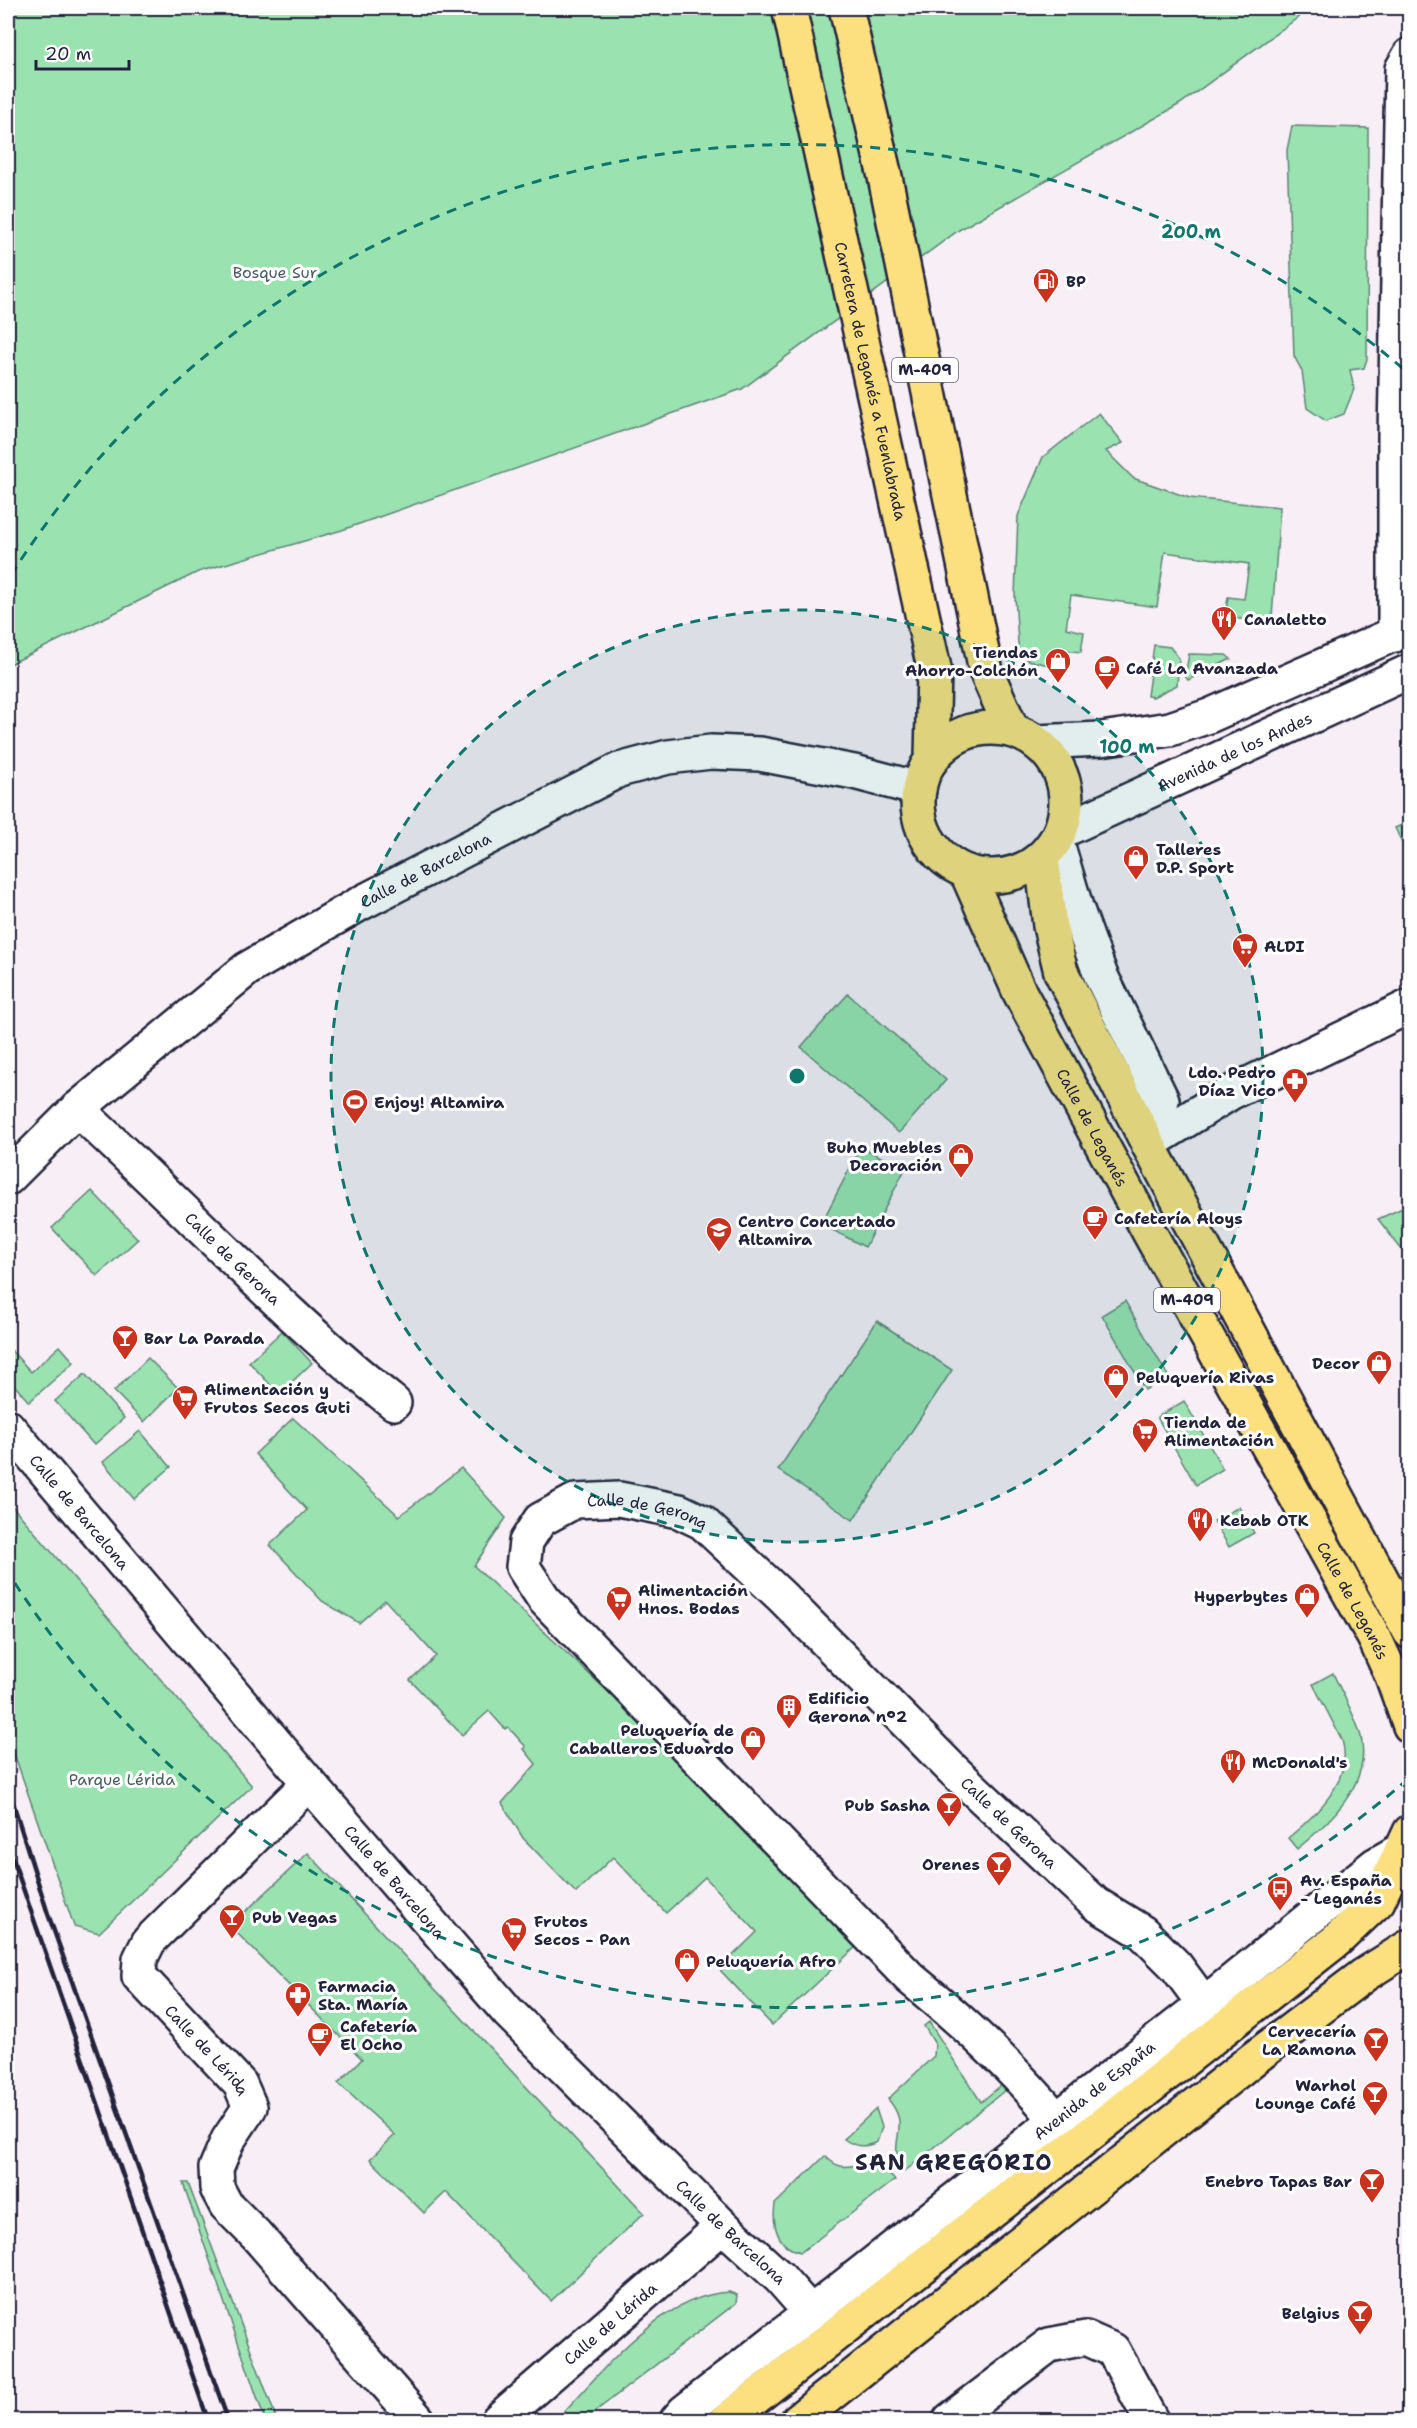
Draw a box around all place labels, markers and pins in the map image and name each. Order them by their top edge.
fuel station icon: BP [1031,266,1061,304]
place label: BP [1066,271,1086,292]
restaurant icon: Canaletto [1209,604,1239,642]
place label: Canaletto [1244,609,1327,630]
place label: Tiendas Ahorro-Colchón [905,642,1038,681]
shop icon: Tiendas Ahorro-Colchón [1043,646,1073,684]
cafe icon: Café La Avanzada [1092,653,1122,691]
place label: Café La Avanzada [1126,658,1278,679]
place label: Talleres D.P. Sport [1156,839,1234,878]
shop icon: Talleres D.P. Sport [1121,843,1151,881]
supermarket icon: ALDI [1230,931,1260,969]
place label: ALDI [1264,936,1305,957]
place label: Ldo. Pedro Díaz Vico [1188,1062,1276,1101]
centre of rings [787,1066,807,1086]
pharmacy icon: Ldo. Pedro Díaz Vico [1280,1066,1310,1104]
sports icon: Enjoy! Altamira [340,1087,370,1125]
place label: Enjoy! Altamira [374,1092,504,1113]
place label: Buho Muebles Decoración [827,1137,942,1176]
shop icon: Buho Muebles Decoración [946,1141,976,1179]
cafe icon: Cafetería Aloys [1080,1203,1110,1241]
place label: Cafetería Aloys [1114,1208,1243,1229]
place label: Centro Concertado Altamira [738,1211,896,1250]
school or university icon: Centro Concertado Altamira [704,1215,734,1253]
bar icon: Bar La Parada [110,1323,140,1361]
place label: Bar La Parada [144,1328,264,1349]
shop icon: Decor [1364,1348,1394,1386]
place label: Decor [1312,1353,1360,1374]
shop icon: Peluquería Rivas [1101,1362,1131,1400]
place label: Peluquería Rivas [1136,1367,1274,1388]
place label: Alimentación y Frutos Secos Guti [204,1379,350,1418]
supermarket icon: Alimentación y Frutos Secos Guti [170,1383,200,1421]
place label: Tienda de Alimentación [1164,1412,1274,1451]
supermarket icon: Tienda de Alimentación [1130,1416,1160,1454]
restaurant icon: Kebab OTK [1185,1505,1215,1543]
place label: Kebab OTK [1220,1510,1309,1531]
place label: Alimentación Hnos. Bodas [638,1580,748,1619]
shop icon: Hyperbytes [1292,1581,1322,1619]
supermarket icon: Alimentación Hnos. Bodas [604,1584,634,1622]
place label: Hyperbytes [1194,1586,1288,1607]
place label: Edificio Gerona n°2 [808,1688,907,1727]
building icon: Edificio Gerona n°2 [774,1692,804,1730]
place label: Peluquería de Caballeros Eduardo [569,1720,734,1759]
shop icon: Peluquería de Caballeros Eduardo [738,1724,768,1762]
restaurant icon: McDonald's [1218,1747,1248,1785]
place label: McDonald's [1252,1752,1348,1773]
bar icon: Pub Sasha [934,1790,964,1828]
place label: Pub Sasha [845,1795,930,1816]
bar icon: Orenes [984,1849,1014,1887]
place label: Orenes [922,1854,980,1875]
place label: Av. España - Leganés [1300,1870,1392,1909]
bus stop icon: Av. España - Leganés [1265,1874,1295,1912]
bar icon: Pub Vegas [217,1902,247,1940]
place label: Pub Vegas [252,1907,337,1928]
place label: Frutos Secos - Pan [534,1911,630,1950]
supermarket icon: Frutos Secos - Pan [499,1915,529,1953]
shop icon: Peluquería Afro [672,1946,702,1984]
place label: Peluquería Afro [706,1951,836,1972]
place label: Farmacia Sta. María [318,1976,408,2015]
pharmacy icon: Farmacia Sta. María [283,1980,313,2018]
place label: Cafetería El Ocho [340,2016,417,2055]
cafe icon: Cafetería El Ocho [305,2020,335,2058]
place label: Cervecería La Ramona [1262,2021,1356,2060]
bar icon: Cervecería La Ramona [1361,2025,1391,2063]
place label: Warhol Lounge Café [1255,2075,1356,2114]
bar icon: Warhol Lounge Café [1360,2079,1390,2117]
bar icon: Enebro Tapas Bar [1357,2166,1387,2204]
place label: Enebro Tapas Bar [1205,2171,1352,2192]
bar icon: Belgius [1345,2298,1375,2336]
place label: Belgius [1282,2303,1340,2324]

